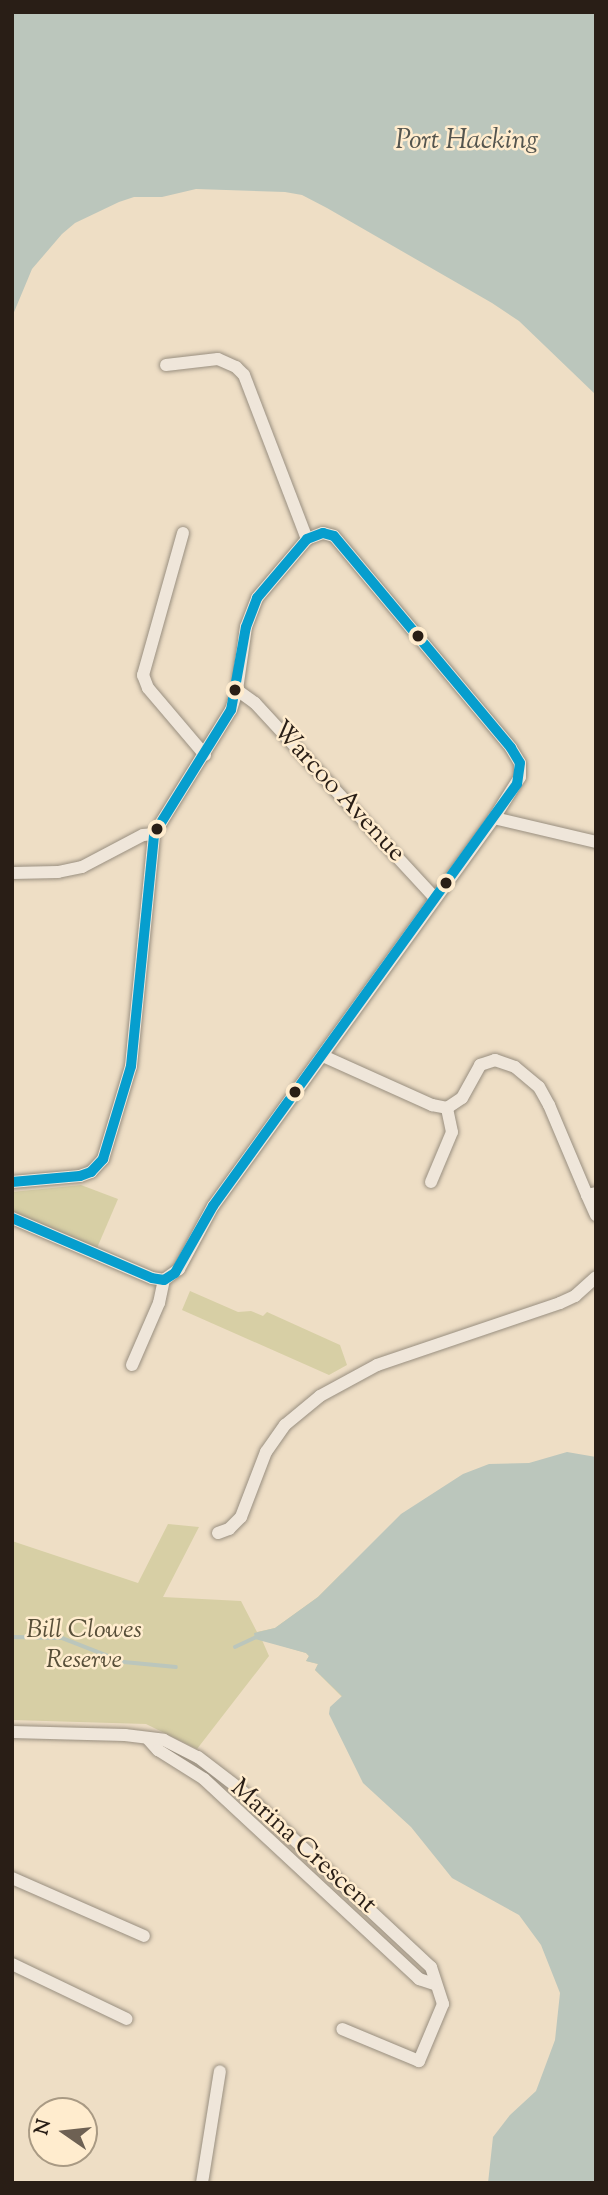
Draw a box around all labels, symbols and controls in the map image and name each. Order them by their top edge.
water label: Port Hacking [395,124,539,158]
unlabelled marker [411,629,425,643]
unlabelled marker [228,683,242,697]
street label: Warcoo Avenue [265,715,411,869]
unlabelled marker [150,822,164,836]
unlabelled marker [439,876,453,890]
unlabelled marker [288,1085,302,1099]
park label: Bill Clowes Reserve [26,1615,142,1676]
street label: Marina Crescent [223,1773,383,1921]
north arrow [28,2097,98,2167]
text: N [29,2117,59,2138]

